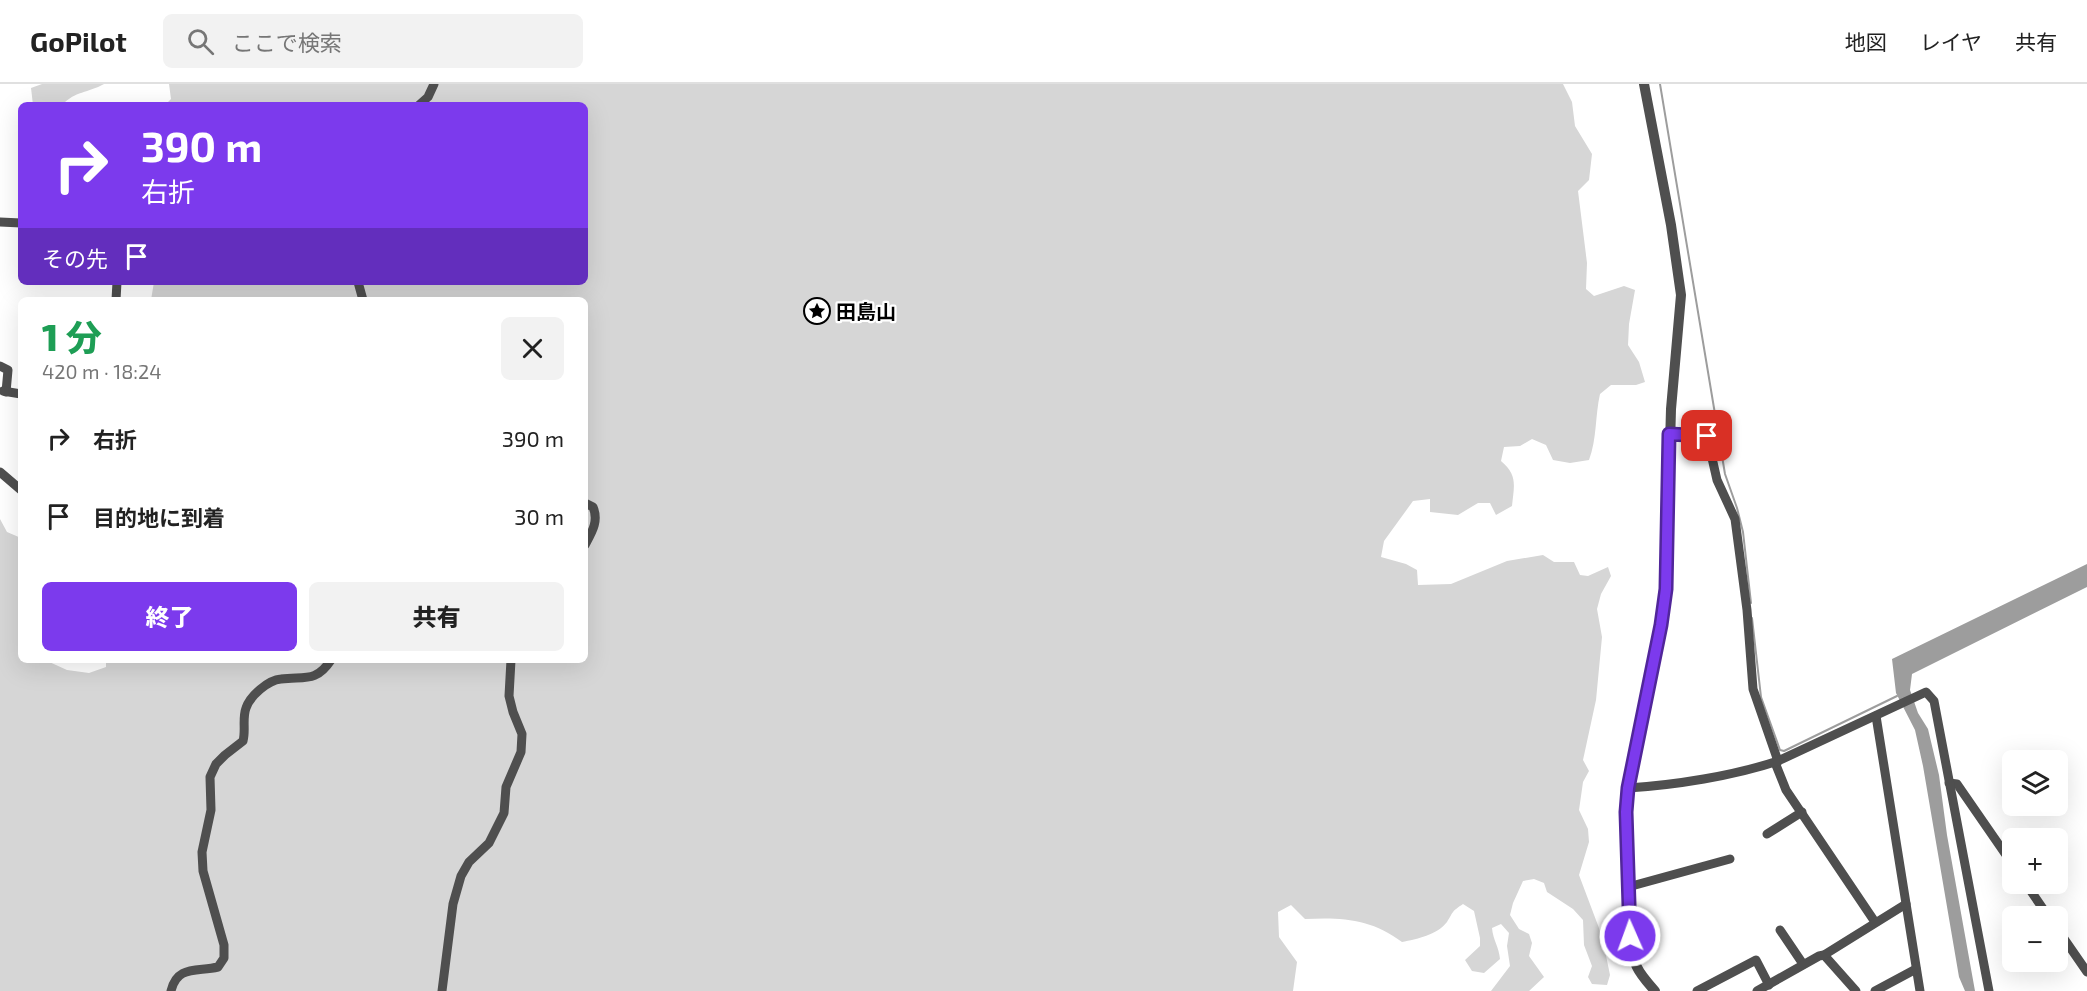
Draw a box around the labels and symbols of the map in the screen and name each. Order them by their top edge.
place icon: 田島山 [802,296,832,326]
place label: 田島山 [836,299,896,323]
pin [1681,410,1732,461]
position arrow [1598,904,1662,968]

